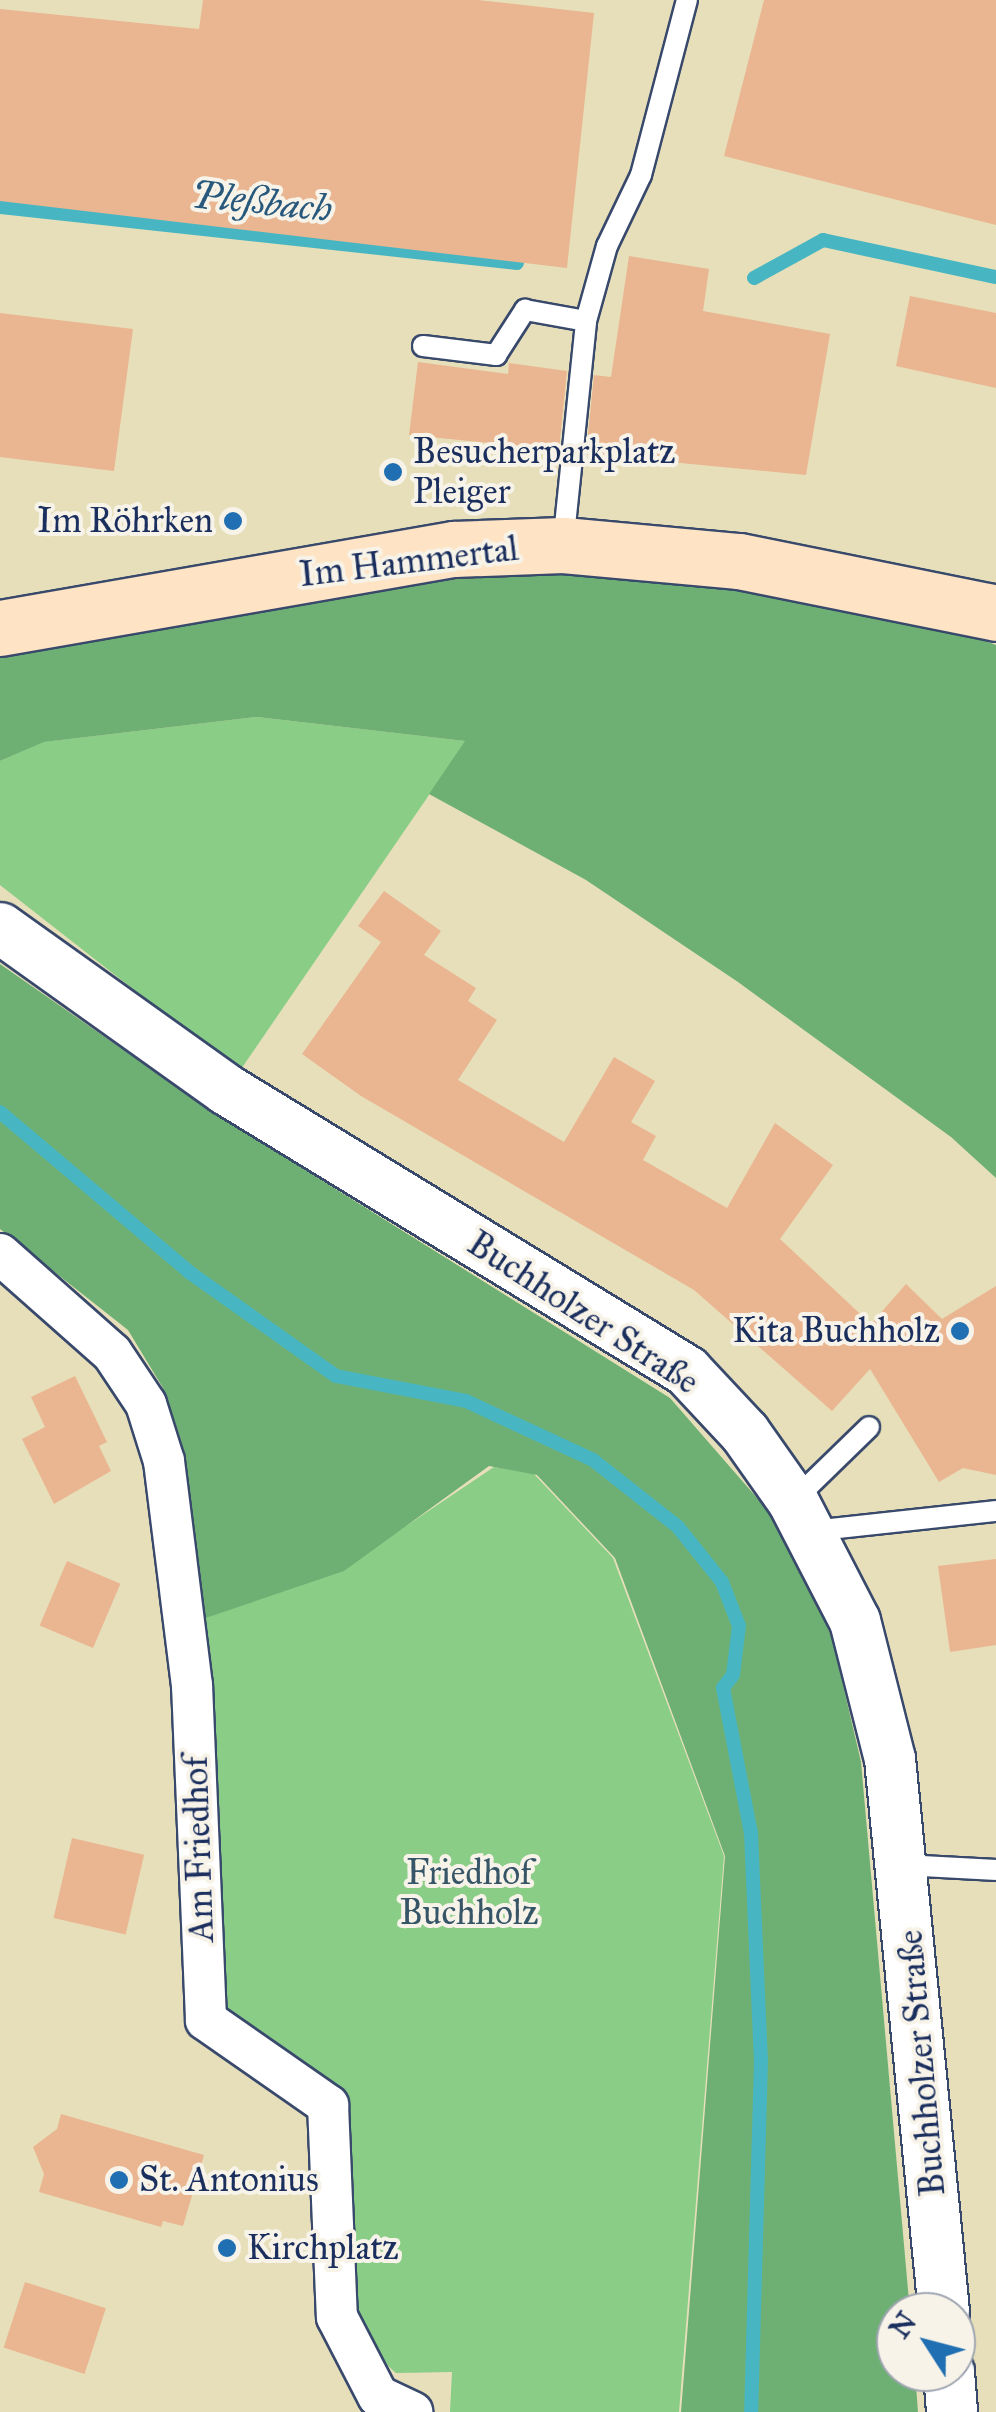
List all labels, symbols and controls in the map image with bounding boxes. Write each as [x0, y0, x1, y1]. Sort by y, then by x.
water label: Pleßbach [190, 172, 334, 232]
place label: Besucherparkplatz Pleiger [413, 431, 675, 513]
marker: Besucherparkplatz Pleiger [382, 461, 404, 483]
place label: Im Röhrken [37, 500, 213, 542]
marker: Im Röhrken [222, 510, 244, 532]
street label: Im Hammertal [297, 528, 521, 596]
street label: Buchholzer Straße [460, 1223, 706, 1403]
place label: Kita Buchholz [732, 1310, 940, 1352]
marker: Kita Buchholz [949, 1320, 971, 1342]
street label: Am Friedhof [175, 1755, 223, 1943]
park label: Friedhof Buchholz [400, 1852, 538, 1934]
street label: Buchholzer Straße [889, 1928, 955, 2198]
place label: St. Antonius [139, 2159, 319, 2201]
marker: St. Antonius [108, 2169, 130, 2191]
place label: Kirchplatz [247, 2227, 399, 2269]
marker: Kirchplatz [216, 2237, 238, 2259]
north arrow [876, 2292, 976, 2392]
text: N [882, 2305, 924, 2345]

